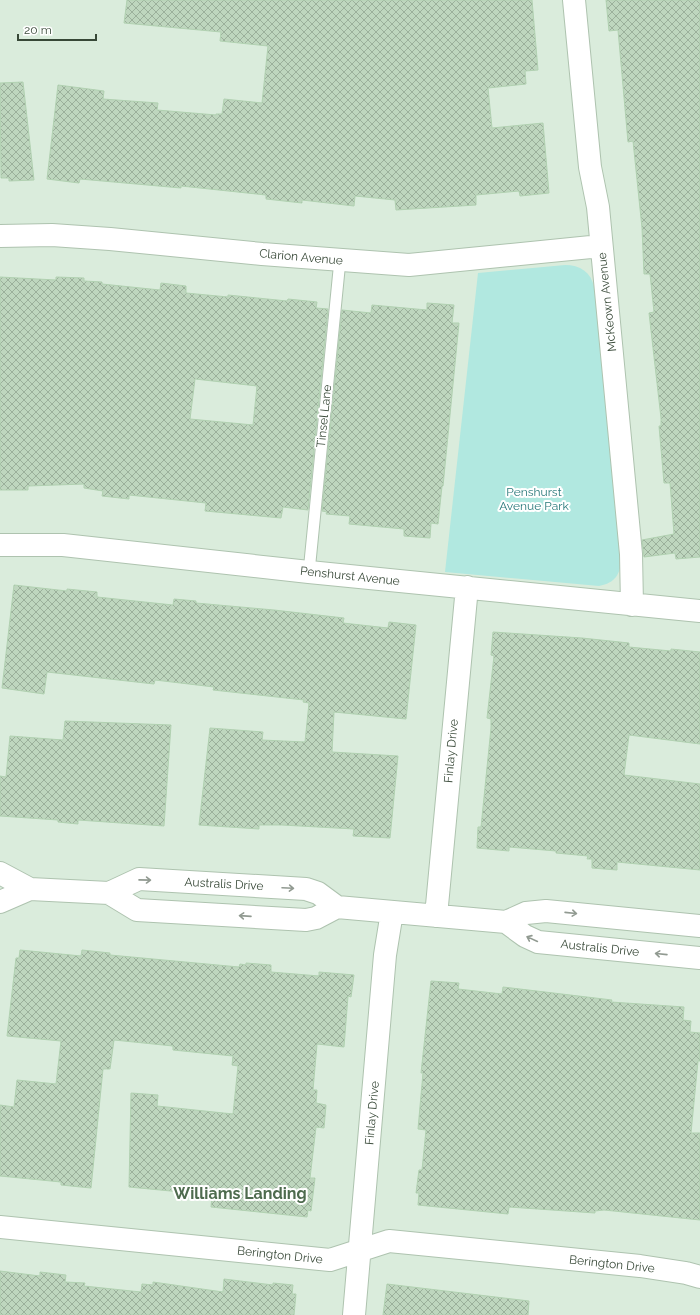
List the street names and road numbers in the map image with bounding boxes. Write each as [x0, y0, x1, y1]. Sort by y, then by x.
street label: Clarion Avenue [259, 246, 343, 268]
street label: McKeown Avenue [595, 252, 619, 352]
street label: Tinsel Lane [314, 384, 334, 448]
street label: Penshurst Avenue [299, 564, 401, 588]
street label: Finlay Drive [441, 718, 461, 784]
street label: Australis Drive [184, 875, 264, 893]
street label: Australis Drive [560, 937, 640, 959]
street label: Finlay Drive [362, 1080, 382, 1146]
street label: Berington Drive [236, 1244, 324, 1266]
street label: Berington Drive [568, 1253, 656, 1275]

